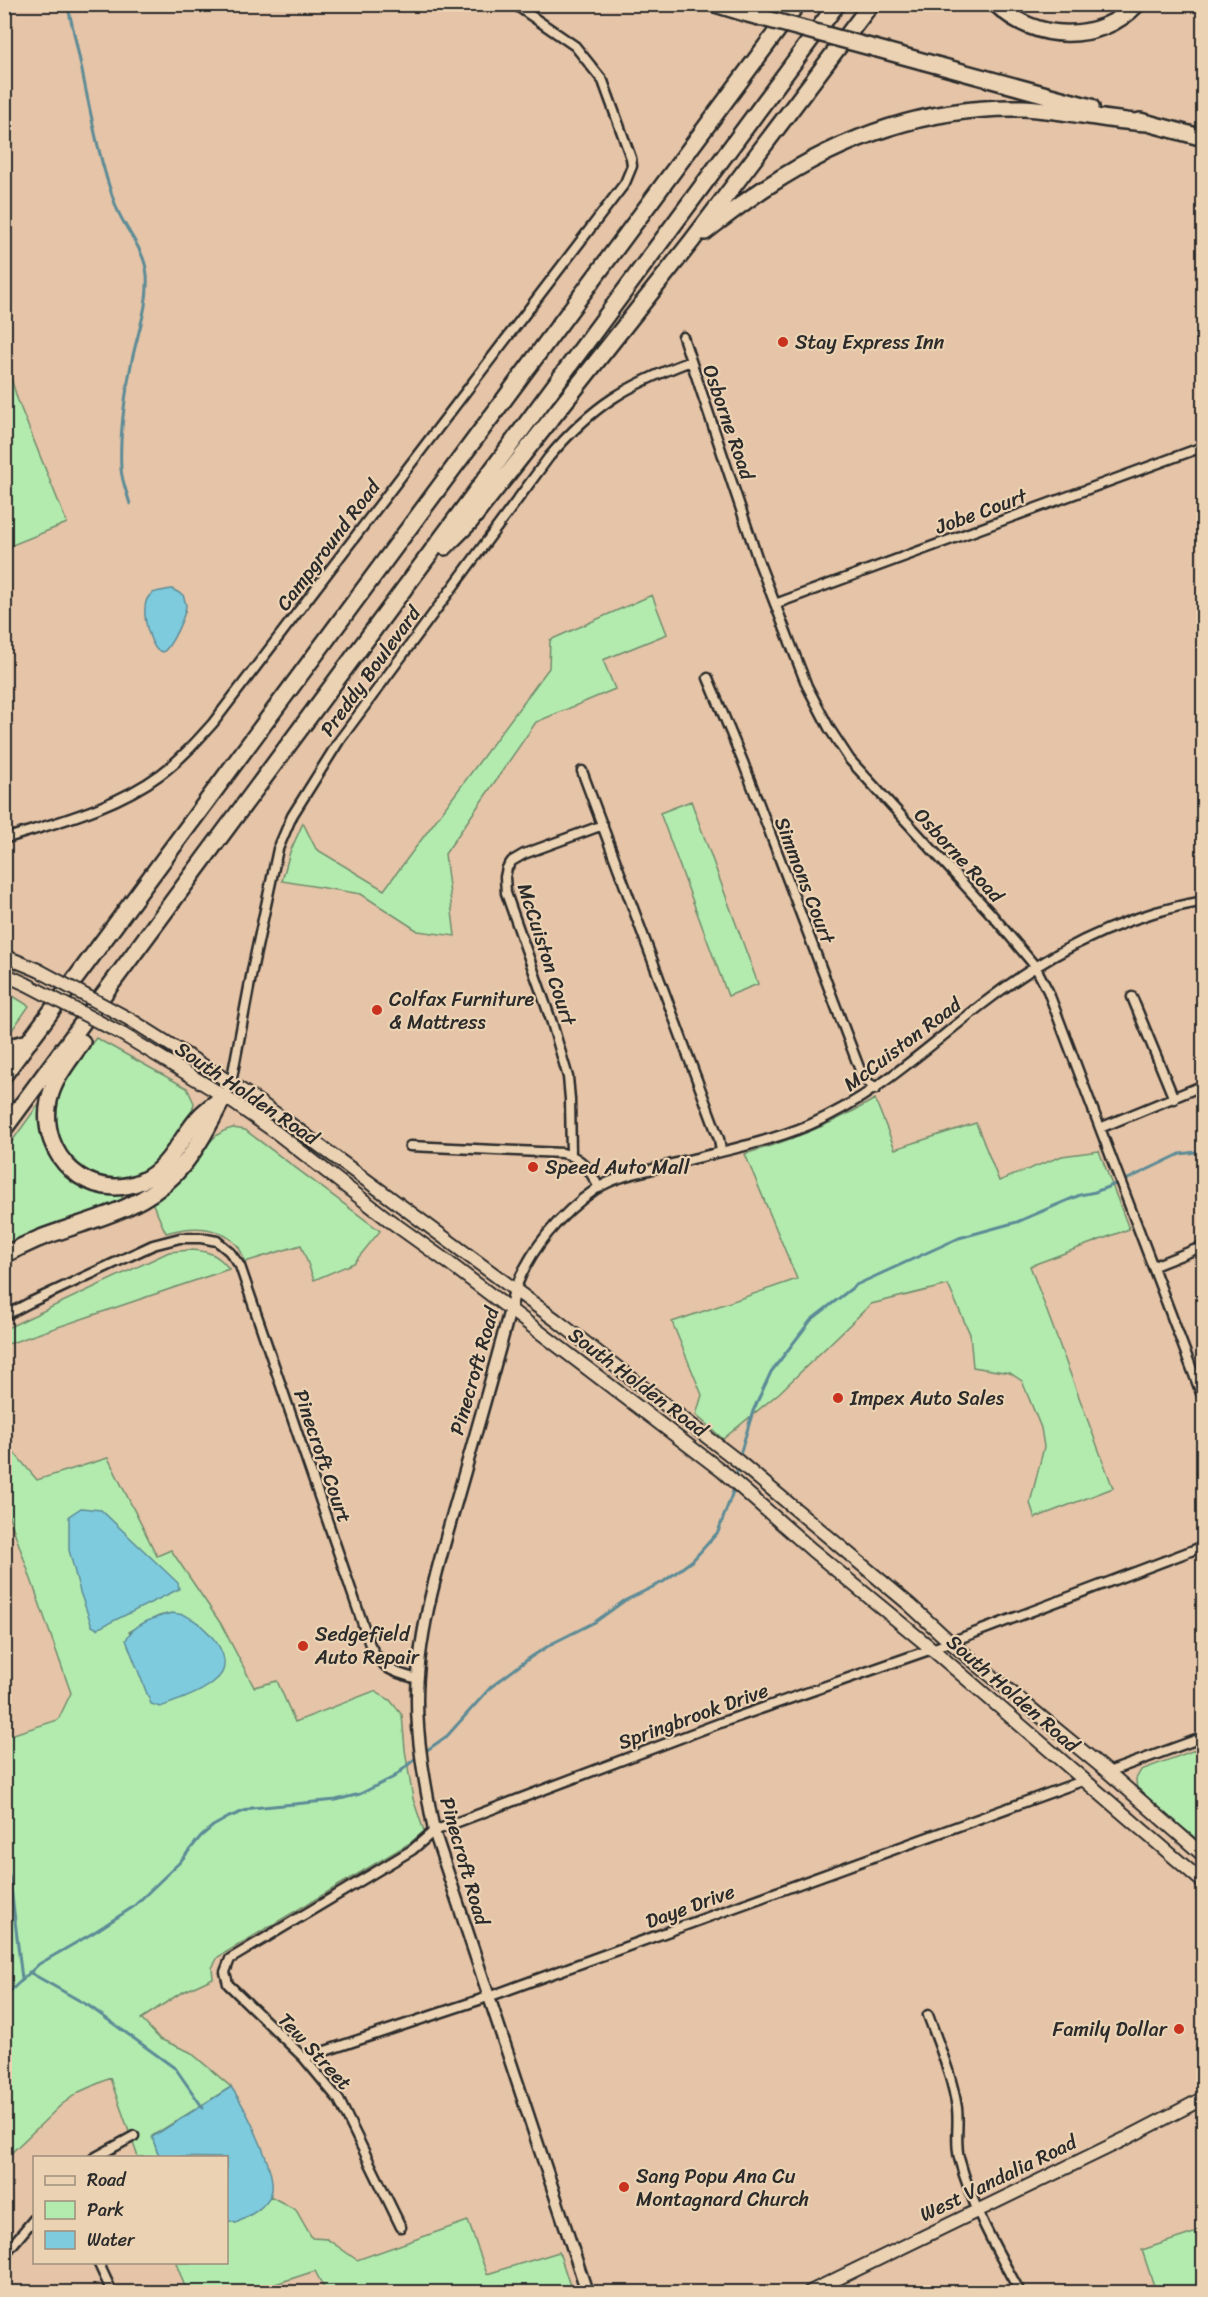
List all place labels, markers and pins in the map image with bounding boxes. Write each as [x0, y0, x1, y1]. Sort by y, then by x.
place label: Stay Express Inn [795, 325, 945, 360]
marker: Stay Express Inn [776, 335, 790, 349]
place label: Colfax Furniture & Mattress [389, 982, 535, 1040]
marker: Colfax Furniture & Mattress [370, 1003, 384, 1017]
place label: Speed Auto Mall [545, 1150, 691, 1185]
marker: Speed Auto Mall [526, 1160, 540, 1174]
place label: Impex Auto Sales [849, 1381, 1005, 1416]
marker: Impex Auto Sales [831, 1391, 845, 1405]
place label: Sedgefield Auto Repair [314, 1617, 420, 1675]
marker: Sedgefield Auto Repair [296, 1639, 310, 1653]
place label: Family Dollar [1053, 2012, 1168, 2047]
marker: Family Dollar [1172, 2022, 1186, 2036]
place label: Sang Popu Ana Cu Montagnard Church [636, 2159, 809, 2217]
marker: Sang Popu Ana Cu Montagnard Church [617, 2180, 631, 2194]

